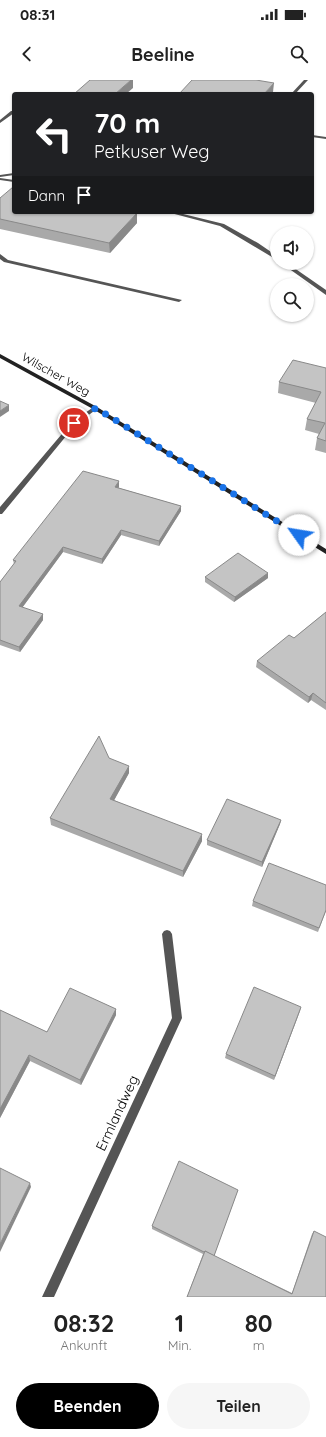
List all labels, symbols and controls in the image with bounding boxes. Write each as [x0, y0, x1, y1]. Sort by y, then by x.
text: 08:31 [20, 5, 55, 24]
icon: back [16, 43, 38, 65]
text: Beeline [131, 43, 195, 66]
icon: search [288, 43, 310, 65]
text: 70 m [94, 105, 160, 140]
icon: left [28, 108, 80, 160]
text: Petkuser Weg [94, 140, 210, 163]
icon: arrive [73, 184, 95, 206]
text: Dann [28, 186, 65, 205]
map controls [270, 226, 314, 322]
button: sound [270, 226, 314, 270]
button: search [270, 278, 314, 322]
street label: Wilscher Weg [19, 349, 93, 399]
pin [57, 406, 91, 440]
icon: arrive [63, 412, 85, 434]
position arrow [278, 514, 320, 556]
street label: Ermlandweg [92, 1072, 142, 1154]
text: 08:32 [53, 1308, 114, 1338]
text: 1 [175, 1308, 184, 1338]
text: 80 [245, 1308, 273, 1338]
text: Ankunft [60, 1337, 107, 1353]
text: Min. [168, 1337, 191, 1353]
text: m [253, 1337, 265, 1353]
button: Beenden [16, 1383, 159, 1429]
button: Teilen [167, 1383, 310, 1429]

